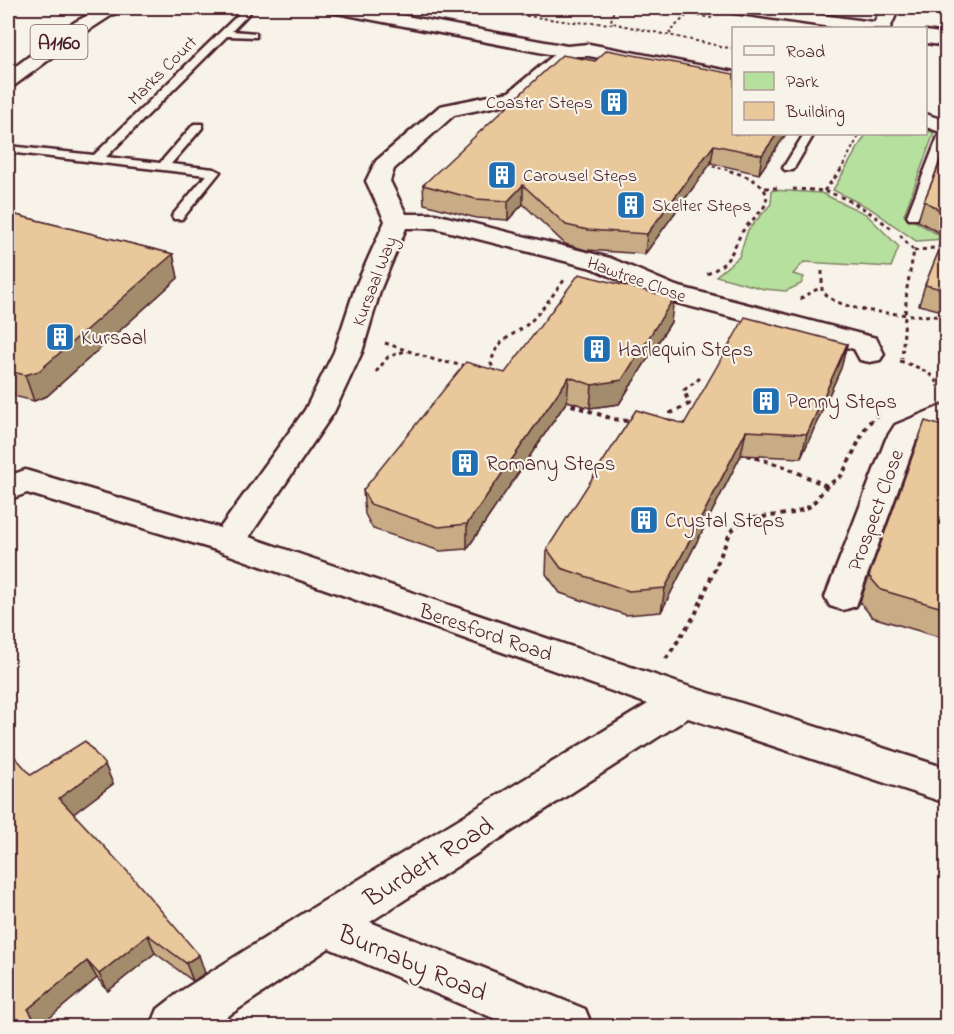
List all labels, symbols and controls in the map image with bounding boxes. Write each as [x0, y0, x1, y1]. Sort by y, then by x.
road number: A1160 [31, 25, 88, 59]
legend [732, 27, 927, 135]
street label: Marks Court [123, 31, 204, 112]
text: Road [786, 40, 825, 66]
text: Park [786, 70, 819, 96]
building icon: Coaster Steps [598, 86, 630, 118]
place label: Coaster Steps [486, 91, 593, 117]
text: Building [785, 100, 845, 127]
building icon: Carousel Steps [486, 159, 518, 191]
place label: Carousel Steps [523, 164, 637, 190]
building icon: Skelter Steps [615, 189, 647, 221]
place label: Skelter Steps [652, 194, 751, 220]
street label: Kursaal Way [347, 233, 405, 330]
street label: Hawtree Close [583, 251, 690, 311]
building icon: Kursaal [44, 321, 76, 353]
place label: Kursaal [81, 324, 147, 354]
building icon: Harlequin Steps [581, 333, 613, 365]
place label: Harlequin Steps [618, 336, 753, 366]
building icon: Penny Steps [750, 385, 782, 417]
place label: Penny Steps [787, 388, 897, 420]
street label: Prospect Close [841, 445, 913, 576]
building icon: Romany Steps [449, 447, 481, 479]
place label: Romany Steps [486, 450, 616, 482]
building icon: Crystal Steps [628, 504, 660, 536]
place label: Crystal Steps [665, 507, 785, 539]
street label: Beresford Road [414, 597, 556, 671]
street label: Burdett Road [356, 808, 502, 919]
street label: Burnaby Road [331, 916, 493, 1013]

